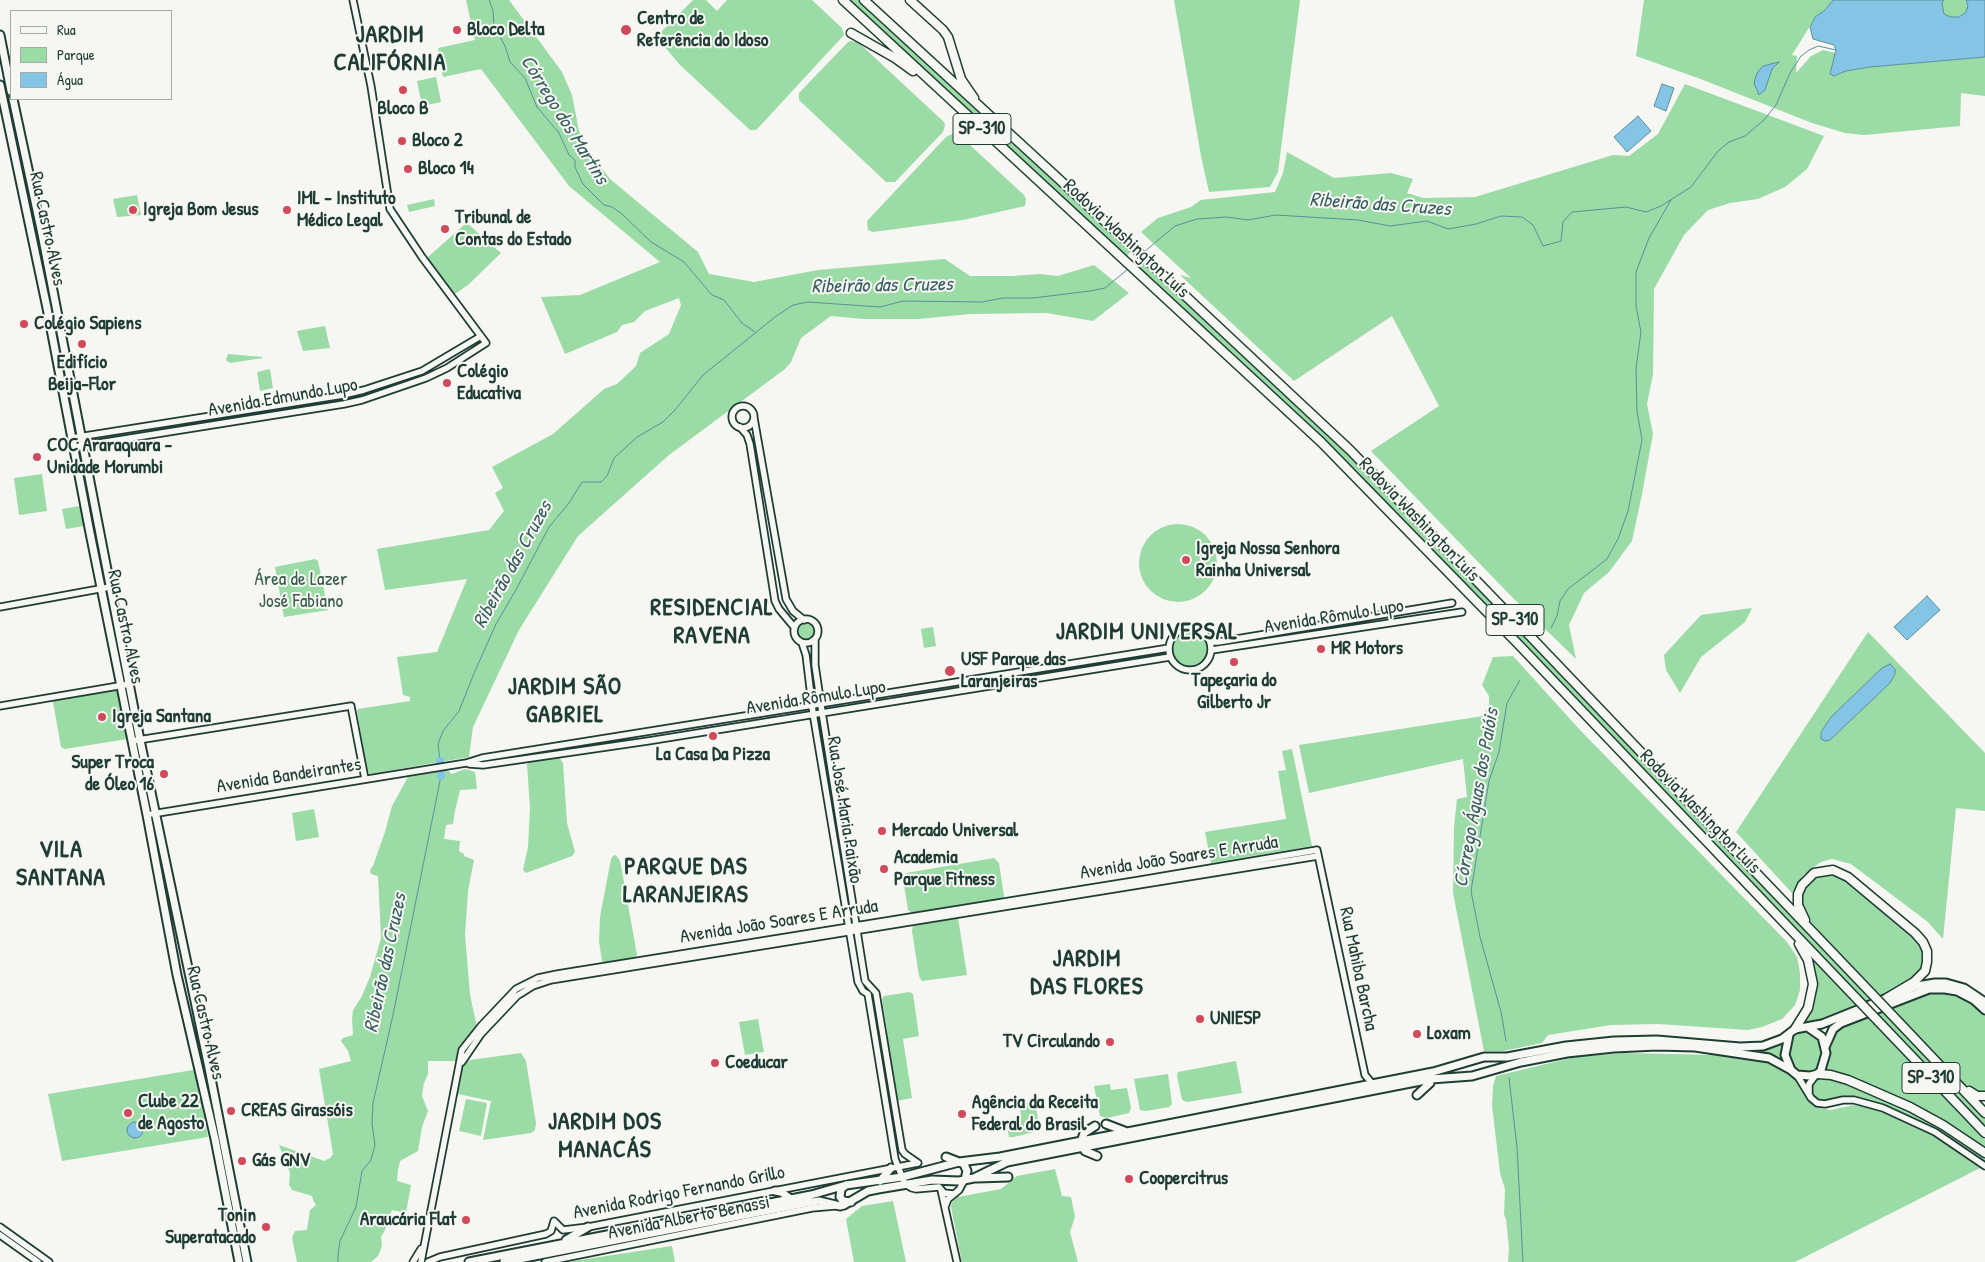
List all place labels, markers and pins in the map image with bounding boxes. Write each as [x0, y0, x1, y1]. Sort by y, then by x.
place label: Centro de Referência do Idoso [637, 8, 768, 52]
place label: Bloco Delta [467, 19, 544, 41]
marker: Centro de Referência do Idoso [619, 23, 633, 37]
marker: Bloco Delta [451, 24, 463, 36]
marker: Bloco B [397, 84, 409, 96]
place label: Bloco B [377, 98, 429, 120]
place label: Bloco 2 [412, 130, 463, 152]
marker: Bloco 2 [396, 135, 408, 147]
place label: Bloco 14 [418, 158, 474, 180]
marker: Bloco 14 [402, 163, 414, 175]
place label: IML - Instituto Médico Legal [297, 188, 396, 232]
place label: Igreja Bom Jesus [143, 199, 258, 221]
marker: Igreja Bom Jesus [127, 204, 139, 216]
marker: IML - Instituto Médico Legal [281, 204, 293, 216]
place label: Tribunal de Contas do Estado [455, 207, 572, 251]
marker: Tribunal de Contas do Estado [439, 223, 451, 235]
place label: Colégio Sapiens [34, 313, 141, 335]
marker: Colégio Sapiens [18, 318, 30, 330]
marker: Edifício Beija-Flor [76, 338, 88, 350]
place label: Edifício Beija-Flor [48, 352, 116, 396]
place label: Colégio Educativa [457, 361, 521, 405]
marker: Colégio Educativa [441, 377, 453, 389]
place label: COC Araraquara - Unidade Morumbi [47, 435, 172, 479]
marker: COC Araraquara - Unidade Morumbi [31, 451, 43, 463]
place label: Igreja Nossa Senhora Rainha Universal [1196, 538, 1340, 582]
marker: Igreja Nossa Senhora Rainha Universal [1180, 554, 1192, 566]
place label: MR Motors [1331, 638, 1403, 660]
marker: MR Motors [1315, 643, 1327, 655]
place label: USF Parque das Laranjeiras [961, 649, 1066, 693]
marker: Tapeçaria do Gilberto Jr [1228, 656, 1240, 668]
marker: USF Parque das Laranjeiras [943, 664, 957, 678]
place label: Tapeçaria do Gilberto Jr [1191, 670, 1277, 714]
place label: Igreja Santana [112, 706, 211, 728]
marker: Igreja Santana [96, 711, 108, 723]
marker: La Casa Da Pizza [707, 730, 719, 742]
place label: La Casa Da Pizza [656, 744, 770, 766]
place label: Super Troca de Óleo 16 [72, 752, 154, 796]
marker: Super Troca de Óleo 16 [158, 768, 170, 780]
place label: Mercado Universal [892, 820, 1018, 842]
marker: Mercado Universal [876, 825, 888, 837]
place label: Academia Parque Fitness [894, 847, 995, 891]
marker: Academia Parque Fitness [878, 863, 890, 875]
place label: UNIESP [1210, 1008, 1261, 1030]
marker: UNIESP [1194, 1013, 1206, 1025]
place label: Loxam [1427, 1023, 1471, 1045]
marker: Loxam [1411, 1028, 1423, 1040]
place label: TV Circulando [1003, 1031, 1100, 1053]
marker: TV Circulando [1104, 1036, 1116, 1048]
place label: Coeducar [725, 1052, 788, 1074]
marker: Coeducar [709, 1057, 721, 1069]
place label: Clube 22 de Agosto [138, 1091, 204, 1135]
place label: Agência da Receita Federal do Brasil [972, 1092, 1098, 1136]
place label: CREAS Girassóis [241, 1100, 353, 1122]
marker: CREAS Girassóis [225, 1105, 237, 1117]
marker: Clube 22 de Agosto [122, 1107, 134, 1119]
marker: Agência da Receita Federal do Brasil [956, 1108, 968, 1120]
place label: Gás GNV [252, 1150, 310, 1172]
marker: Gás GNV [236, 1155, 248, 1167]
place label: Coopercitrus [1139, 1168, 1228, 1190]
marker: Coopercitrus [1123, 1173, 1135, 1185]
place label: Tonin Superatacado [165, 1205, 256, 1249]
place label: Araucária Flat [360, 1209, 456, 1231]
marker: Araucária Flat [460, 1214, 472, 1226]
marker: Tonin Superatacado [260, 1221, 272, 1233]

